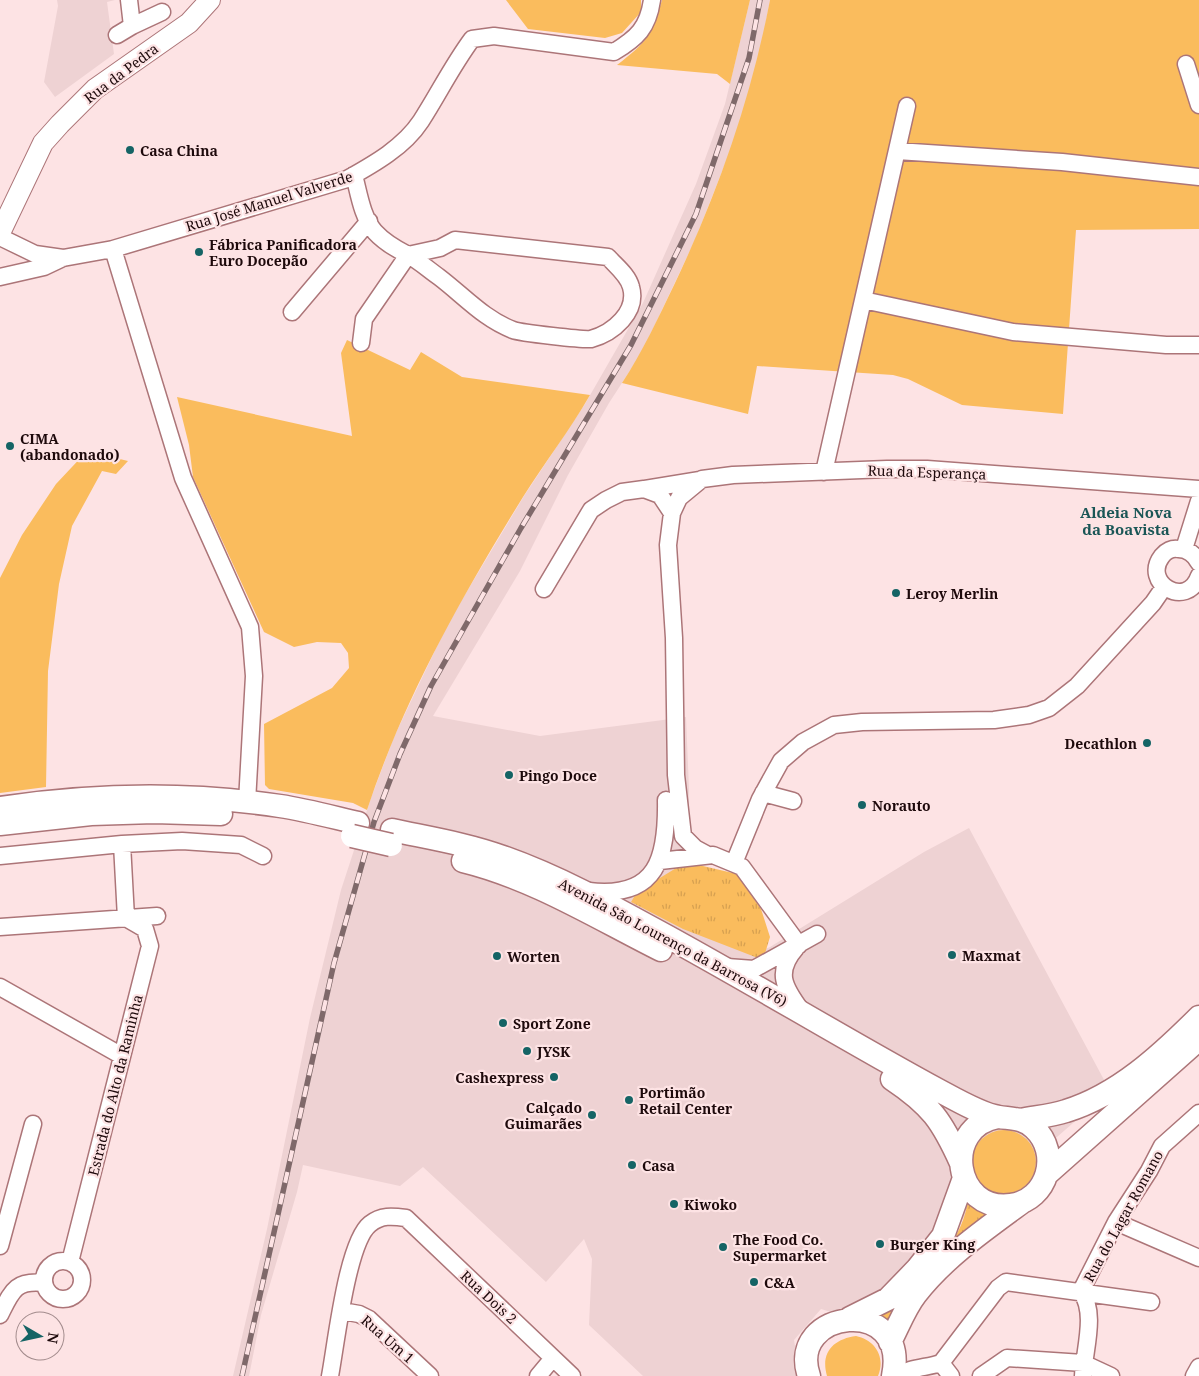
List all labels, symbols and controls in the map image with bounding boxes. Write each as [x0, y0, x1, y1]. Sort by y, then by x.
street label: Rua da Pedra [80, 39, 162, 107]
place label: Casa China [140, 141, 218, 160]
marker: Casa China [124, 144, 136, 156]
street label: Rua José Manuel Valverde [183, 167, 355, 235]
place label: Fábrica Panificadora Euro Docepão [209, 235, 357, 270]
marker: Fábrica Panificadora Euro Docepão [193, 246, 205, 258]
place label: CIMA (abandonado) [20, 429, 120, 464]
marker: CIMA (abandonado) [4, 440, 16, 452]
street label: Rua da Esperança [867, 460, 987, 484]
district label: Aldeia Nova da Boavista [1080, 502, 1172, 539]
place label: Leroy Merlin [906, 584, 998, 603]
marker: Leroy Merlin [890, 587, 902, 599]
place label: Decathlon [1065, 734, 1137, 753]
marker: Decathlon [1141, 737, 1153, 749]
place label: Pingo Doce [519, 766, 597, 785]
marker: Pingo Doce [503, 769, 515, 781]
place label: Norauto [872, 796, 931, 815]
marker: Norauto [856, 799, 868, 811]
street label: Avenida São Lourenço da Barrosa (V6) [555, 873, 791, 1011]
place label: Maxmat [962, 946, 1021, 965]
place label: Worten [507, 947, 560, 966]
marker: Maxmat [946, 949, 958, 961]
marker: Worten [491, 950, 503, 962]
street label: Estrada do Alto da Raminha [83, 992, 147, 1178]
place label: Sport Zone [513, 1014, 591, 1033]
marker: Sport Zone [497, 1017, 509, 1029]
place label: JYSK [536, 1042, 571, 1061]
marker: JYSK [521, 1045, 533, 1057]
place label: Cashexpress [455, 1068, 544, 1087]
marker: Cashexpress [548, 1071, 560, 1083]
place label: Portimão Retail Center [639, 1083, 733, 1118]
marker: Portimão Retail Center [623, 1094, 635, 1106]
place label: Calçado Guimarães [505, 1098, 582, 1133]
marker: Calçado Guimarães [586, 1109, 598, 1121]
street label: Rua do Lagar Romano [1079, 1147, 1167, 1285]
place label: Casa [642, 1156, 675, 1175]
marker: Casa [626, 1159, 638, 1171]
place label: Kiwoko [684, 1195, 737, 1214]
marker: Kiwoko [668, 1198, 680, 1210]
place label: The Food Co. Supermarket [733, 1230, 827, 1265]
place label: Burger King [890, 1235, 975, 1254]
marker: Burger King [874, 1238, 886, 1250]
marker: The Food Co. Supermarket [717, 1241, 729, 1253]
street label: Rua Dois 2 [457, 1266, 521, 1328]
place label: C&A [764, 1273, 796, 1292]
marker: C&A [748, 1276, 760, 1288]
north arrow [15, 1311, 65, 1361]
street label: Rua Um 1 [357, 1311, 419, 1367]
text: N [43, 1331, 64, 1345]

